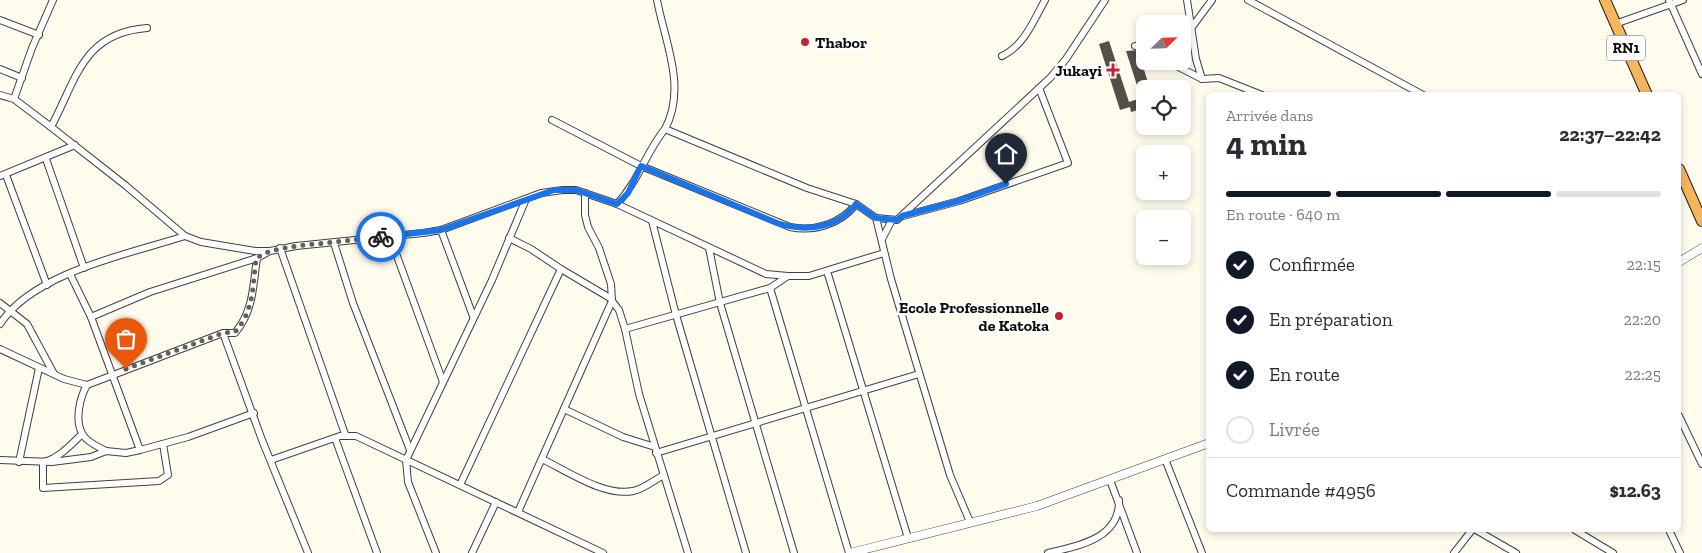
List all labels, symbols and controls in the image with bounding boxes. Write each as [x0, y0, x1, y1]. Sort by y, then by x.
north arrow [1136, 15, 1191, 70]
map controls [1136, 15, 1191, 265]
place label: Thabor [815, 33, 867, 52]
marker: Thabor [799, 36, 811, 48]
road number: RN1 [1607, 36, 1645, 60]
place label: Jukayi [1055, 61, 1102, 80]
marker: Jukayi [1106, 63, 1120, 77]
button: locate [1136, 80, 1191, 135]
text: Arrivée dans [1226, 106, 1313, 125]
text: 22:37–22:42 [1559, 123, 1661, 146]
text: 4 min [1226, 125, 1307, 163]
pin [985, 133, 1027, 184]
icon: home [992, 140, 1020, 168]
button: + [1136, 145, 1191, 200]
text: En route · 640 m [1226, 205, 1340, 224]
button: − [1136, 210, 1191, 265]
courier [356, 212, 406, 262]
icon: bike [367, 223, 395, 251]
icon: check [1226, 251, 1254, 279]
text: Confirmée [1269, 253, 1355, 276]
text: 22:15 [1627, 255, 1661, 274]
place label: Ecole Professionnelle de Katoka [899, 298, 1049, 335]
icon: check [1226, 306, 1254, 334]
text: En préparation [1269, 308, 1393, 331]
marker: Ecole Professionnelle de Katoka [1053, 310, 1065, 322]
text: 22:20 [1623, 310, 1661, 329]
pin [105, 318, 147, 369]
icon: bag [112, 325, 140, 353]
icon: check [1226, 361, 1254, 389]
text: En route [1269, 363, 1340, 386]
text: 22:25 [1625, 365, 1661, 384]
text: Livrée [1269, 418, 1320, 441]
text: Commande #4956 [1226, 479, 1376, 502]
text: $12.63 [1609, 479, 1661, 502]

